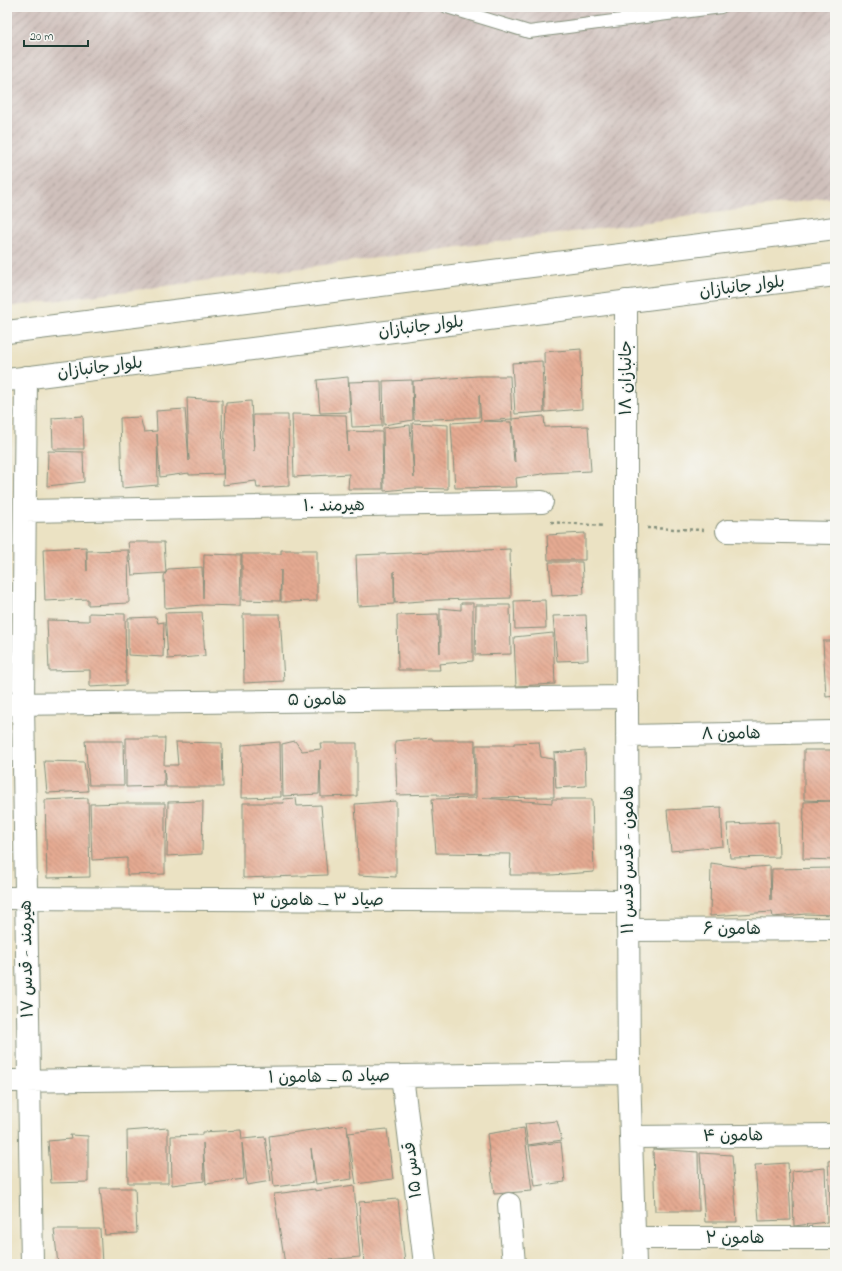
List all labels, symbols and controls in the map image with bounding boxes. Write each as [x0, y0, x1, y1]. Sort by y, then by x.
scale bar [24, 22, 88, 48]
text: 20 m [30, 28, 53, 46]
street label: بلوار جانبازان [698, 269, 786, 305]
street label: بلوار جانبازان [377, 309, 465, 345]
street label: جانبازان ۱۸ [614, 340, 639, 416]
street label: بلوار جانبازان [56, 350, 144, 386]
street label: هیرمند ۱۰ [303, 493, 365, 519]
street label: هامون ۵ [287, 687, 347, 713]
street label: هامون ۸ [701, 721, 761, 747]
street label: هامون - قدس قدس ۱۱ [616, 786, 641, 934]
street label: صیاد ۳ _ هامون ۳ [252, 888, 384, 913]
street label: هیرمند - قدس ۱۷ [13, 900, 41, 1018]
street label: هامون ۶ [703, 917, 761, 942]
street label: صیاد ۵ _ هامون ۱ [268, 1063, 390, 1091]
street label: هامون ۴ [703, 1123, 763, 1149]
street label: قدس ۱۵ [397, 1140, 429, 1200]
street label: هامون ۲ [705, 1226, 765, 1251]

